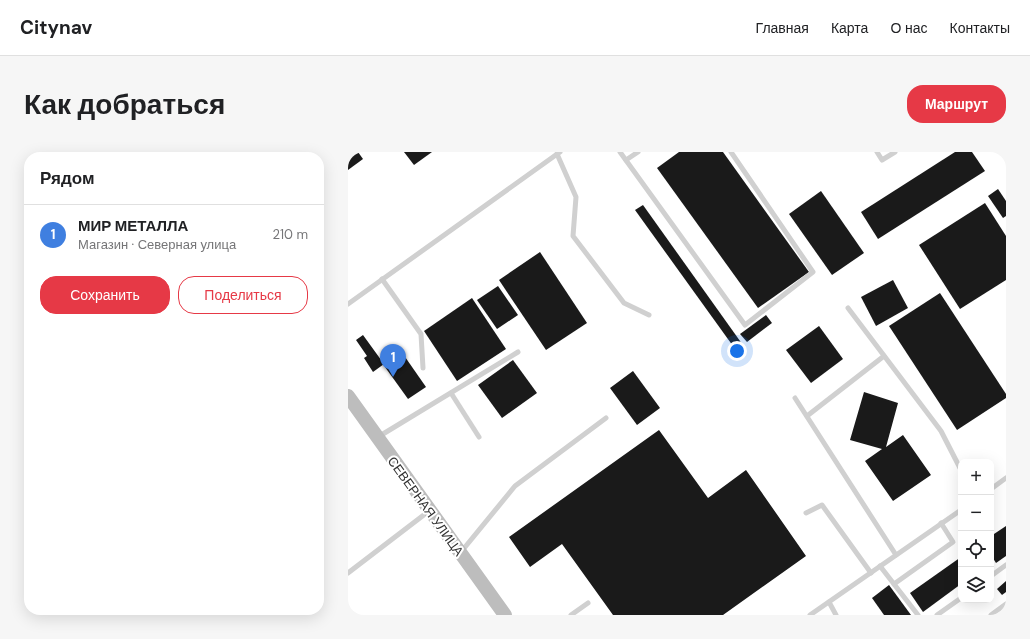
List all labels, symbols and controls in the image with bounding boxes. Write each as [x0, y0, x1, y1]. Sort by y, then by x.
text: Citynav [20, 15, 92, 40]
text: Главная [756, 19, 809, 37]
text: Карта [831, 19, 868, 37]
text: О нас [890, 19, 928, 37]
text: Контакты [950, 19, 1010, 37]
button: Маршрут [907, 85, 1006, 123]
text: Как добраться [24, 86, 225, 123]
text: Рядом [40, 167, 95, 189]
text: МИР МЕТАЛЛА [78, 216, 188, 236]
text: 1 [51, 226, 55, 243]
text: 210 m [273, 226, 308, 243]
text: Магазин · Северная улица [78, 236, 236, 253]
button: Сохранить [40, 276, 170, 314]
button: Поделиться [178, 276, 308, 314]
your location [727, 341, 747, 361]
pin: 1 [380, 344, 406, 377]
street label: СЕВЕРНАЯ УЛИЦА [384, 453, 468, 560]
map controls [958, 459, 994, 603]
button: + [958, 459, 994, 495]
button: − [958, 495, 994, 531]
button: locate [958, 531, 994, 567]
button: layers [958, 567, 994, 603]

